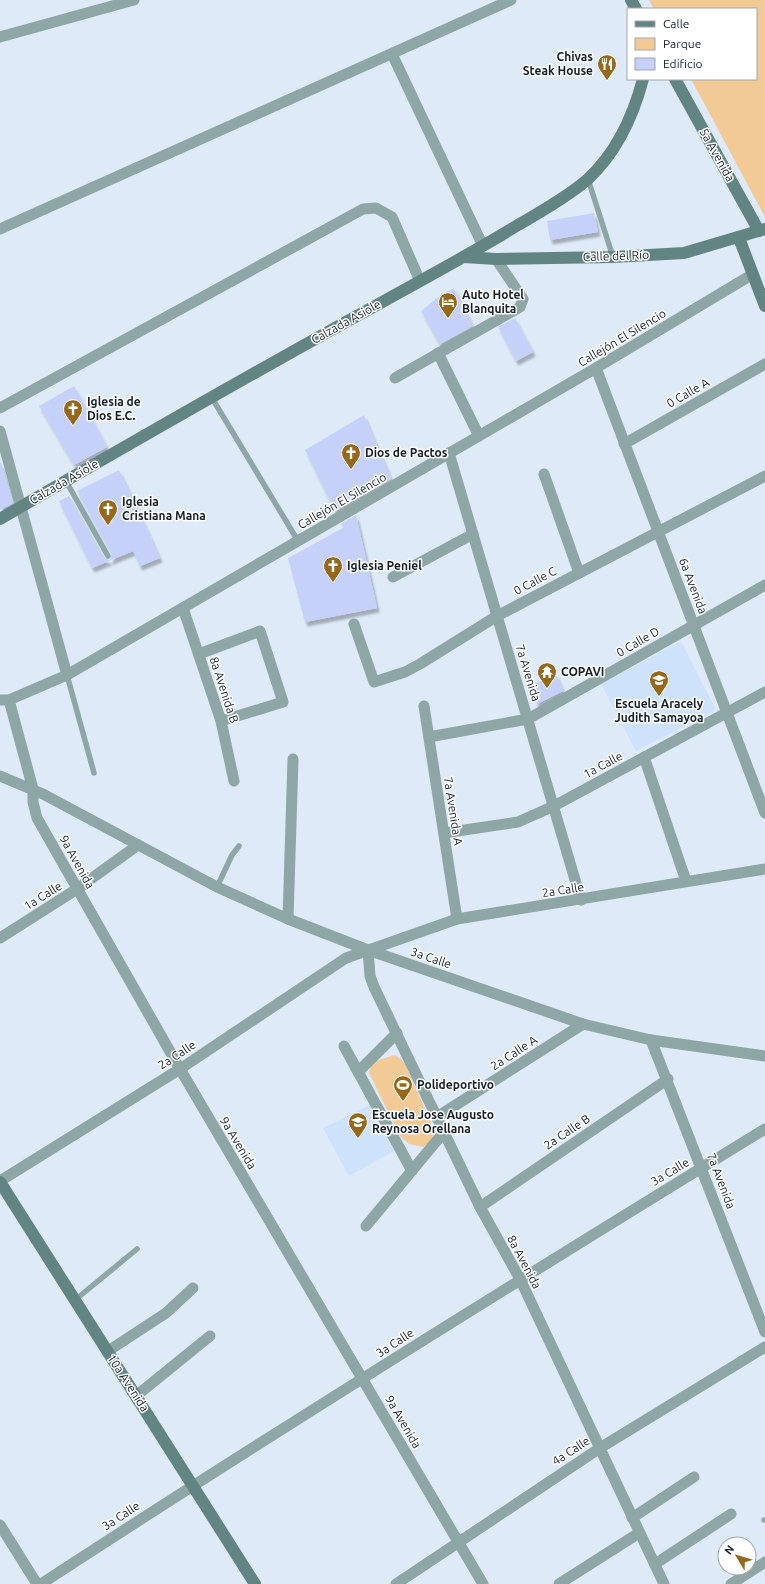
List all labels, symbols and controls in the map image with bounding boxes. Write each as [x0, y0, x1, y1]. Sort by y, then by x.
legend [627, 8, 757, 80]
text: Calle [663, 17, 689, 30]
text: Parque [663, 37, 701, 50]
place label: Chivas Steak House [523, 50, 593, 77]
restaurant icon: Chivas Steak House [596, 53, 618, 81]
text: Edificio [663, 57, 703, 70]
street label: 5a Avenida [698, 126, 737, 184]
street label: Calle del Río [583, 248, 649, 263]
place label: Auto Hotel Blanquita [462, 288, 524, 315]
hotel icon: Auto Hotel Blanquita [437, 291, 459, 319]
street label: Calzada Asiole [309, 297, 383, 346]
street label: Callejón El Silencio [576, 306, 668, 369]
street label: 0 Calle A [664, 375, 711, 410]
place label: Iglesia de Dios E.C. [87, 395, 141, 422]
church icon: Iglesia de Dios E.C. [62, 398, 84, 426]
church icon: Dios de Pactos [340, 442, 362, 470]
place label: Dios de Pactos [365, 446, 448, 459]
street label: Calzada Asiole [27, 457, 100, 506]
street label: Callejón El Silencio [295, 470, 388, 531]
place label: Iglesia Cristiana Mana [122, 495, 206, 522]
church icon: Iglesia Cristiana Mana [97, 498, 119, 526]
church icon: Iglesia Peniel [322, 555, 344, 583]
street label: 6a Avenida [677, 556, 710, 616]
place label: Iglesia Peniel [347, 559, 422, 572]
street label: 0 Calle C [511, 564, 559, 597]
street label: 0 Calle D [614, 624, 661, 659]
street label: 7a Avenida [514, 643, 543, 703]
street label: 8a Avenida B [208, 655, 241, 725]
temple icon: COPAVI [536, 661, 558, 689]
place label: COPAVI [561, 665, 604, 678]
school or university icon: Escuela Aracely Judith Samayoa [648, 669, 670, 697]
place label: Escuela Aracely Judith Samayoa [615, 697, 704, 724]
street label: 1a Calle [581, 749, 624, 780]
street label: 7a Avenida A [442, 776, 465, 846]
street label: 9a Avenida [58, 833, 97, 891]
street label: 1a Calle [21, 879, 64, 912]
street label: 2a Calle [541, 880, 585, 899]
street label: 3a Calle [409, 945, 453, 971]
street label: 2a Calle A [488, 1033, 540, 1072]
street label: 2a Calle [156, 1038, 198, 1072]
sports icon: Polideportivo [392, 1074, 414, 1102]
place label: Polideportivo [417, 1078, 494, 1091]
place label: Escuela Jose Augusto Reynosa Orellana [372, 1108, 494, 1135]
school or university icon: Escuela Jose Augusto Reynosa Orellana [347, 1111, 369, 1139]
street label: 2a Calle B [541, 1112, 592, 1152]
street label: 9a Avenida [218, 1114, 259, 1171]
street label: 7a Avenida [705, 1151, 738, 1211]
street label: 3a Calle [648, 1155, 691, 1188]
street label: 8a Avenida [505, 1233, 544, 1291]
street label: 3a Calle [374, 1326, 416, 1360]
street label: 10a Avenida [105, 1352, 152, 1414]
street label: 9a Avenida [383, 1393, 424, 1450]
street label: 4a Calle [550, 1434, 592, 1468]
street label: 3a Calle [100, 1499, 142, 1533]
north arrow [717, 1536, 757, 1576]
text: N [722, 1543, 736, 1557]

